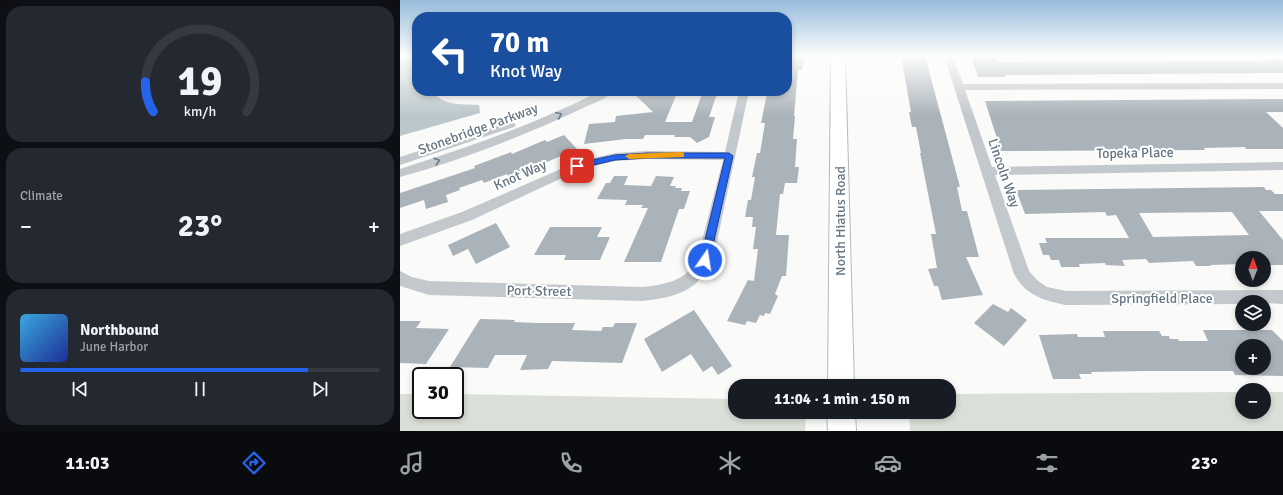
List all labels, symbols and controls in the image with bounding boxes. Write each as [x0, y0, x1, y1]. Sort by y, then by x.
text: 70 m [490, 26, 549, 60]
icon: left [424, 28, 476, 80]
text: 19 [178, 56, 222, 107]
text: Knot Way [490, 60, 562, 82]
street label: Stonebridge Parkway [416, 99, 541, 159]
text: km/h [184, 102, 216, 119]
one-way arrow [554, 112, 562, 120]
street label: Lincoln Way [984, 136, 1024, 210]
street label: Topeka Place [1096, 144, 1174, 162]
pin [560, 149, 594, 183]
icon: arrive [566, 155, 588, 177]
street label: Knot Way [491, 156, 549, 194]
one-way arrow [433, 157, 440, 166]
street label: North Hiatus Road [832, 166, 849, 276]
text: Climate [20, 188, 63, 204]
text: 23° [178, 208, 222, 245]
text: − [20, 213, 32, 240]
text: + [368, 213, 380, 240]
position arrow [684, 239, 726, 281]
north arrow [1235, 251, 1271, 287]
map controls [1235, 251, 1271, 419]
street label: Port Street [506, 282, 572, 300]
street label: Springfield Place [1111, 290, 1213, 307]
button: layers [1235, 295, 1271, 331]
text: Northbound [80, 321, 159, 339]
text: June Harbor [80, 339, 148, 355]
button: + [1235, 339, 1271, 375]
speed limit sign: 30 [412, 367, 464, 419]
icon: previous [69, 378, 91, 400]
icon: pause [189, 378, 211, 400]
icon: next [309, 378, 331, 400]
button: − [1235, 383, 1271, 419]
text: 11:04 · 1 min · 150 m [774, 390, 910, 408]
icon: directions [240, 449, 268, 477]
icon: music [398, 449, 426, 477]
icon: phone [557, 449, 585, 477]
icon: climate [716, 449, 744, 477]
icon: car [874, 449, 902, 477]
icon: filters [1033, 449, 1061, 477]
text: 11:03 [65, 452, 109, 474]
text: 23° [1191, 452, 1218, 474]

